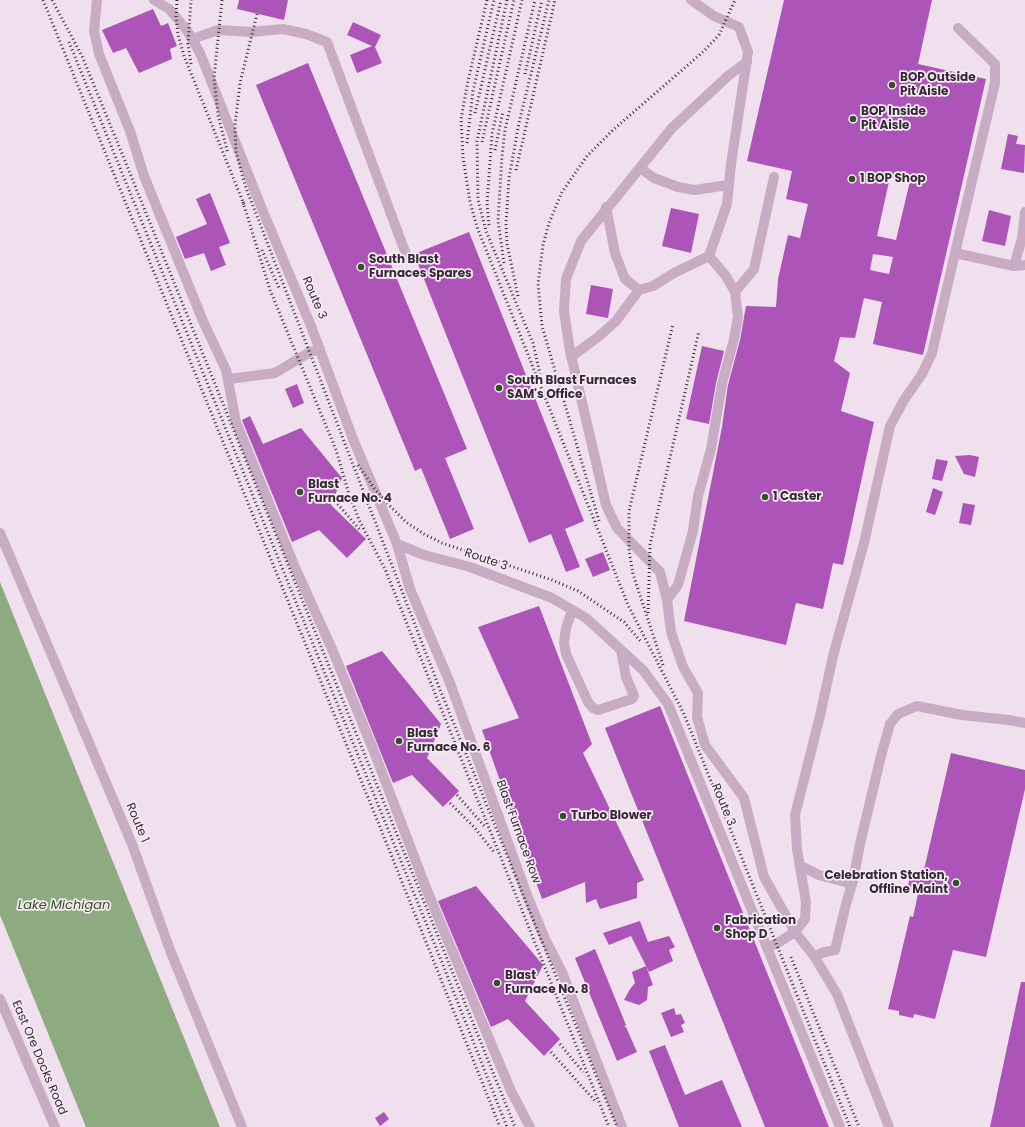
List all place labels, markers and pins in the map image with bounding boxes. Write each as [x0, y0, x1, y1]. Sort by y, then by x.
place label: BOP Outside Pit Aisle [900, 71, 976, 99]
marker: BOP Outside Pit Aisle [887, 80, 897, 90]
place label: BOP Inside Pit Aisle [861, 105, 926, 133]
marker: BOP Inside Pit Aisle [848, 114, 858, 124]
place label: 1 BOP Shop [860, 172, 926, 186]
marker: 1 BOP Shop [847, 174, 857, 184]
place label: South Blast Furnaces Spares [369, 253, 472, 281]
marker: South Blast Furnaces Spares [356, 262, 366, 272]
place label: South Blast Furnaces SAM's Office [507, 374, 637, 402]
marker: South Blast Furnaces SAM's Office [494, 383, 504, 393]
place label: Blast Furnace No. 4 [308, 478, 392, 506]
marker: Blast Furnace No. 4 [295, 487, 305, 497]
place label: 1 Caster [773, 490, 821, 504]
marker: 1 Caster [760, 492, 770, 502]
place label: Blast Furnace No. 6 [407, 727, 490, 755]
marker: Blast Furnace No. 6 [394, 736, 404, 746]
place label: Turbo Blower [571, 809, 652, 823]
marker: Turbo Blower [558, 811, 568, 821]
place label: Celebration Station, Offline Maint [824, 869, 948, 897]
marker: Celebration Station, Offline Maint [951, 878, 961, 888]
place label: Fabrication Shop D [725, 914, 796, 942]
marker: Fabrication Shop D [712, 923, 722, 933]
place label: Blast Furnace No. 8 [505, 969, 589, 997]
marker: Blast Furnace No. 8 [492, 978, 502, 988]

